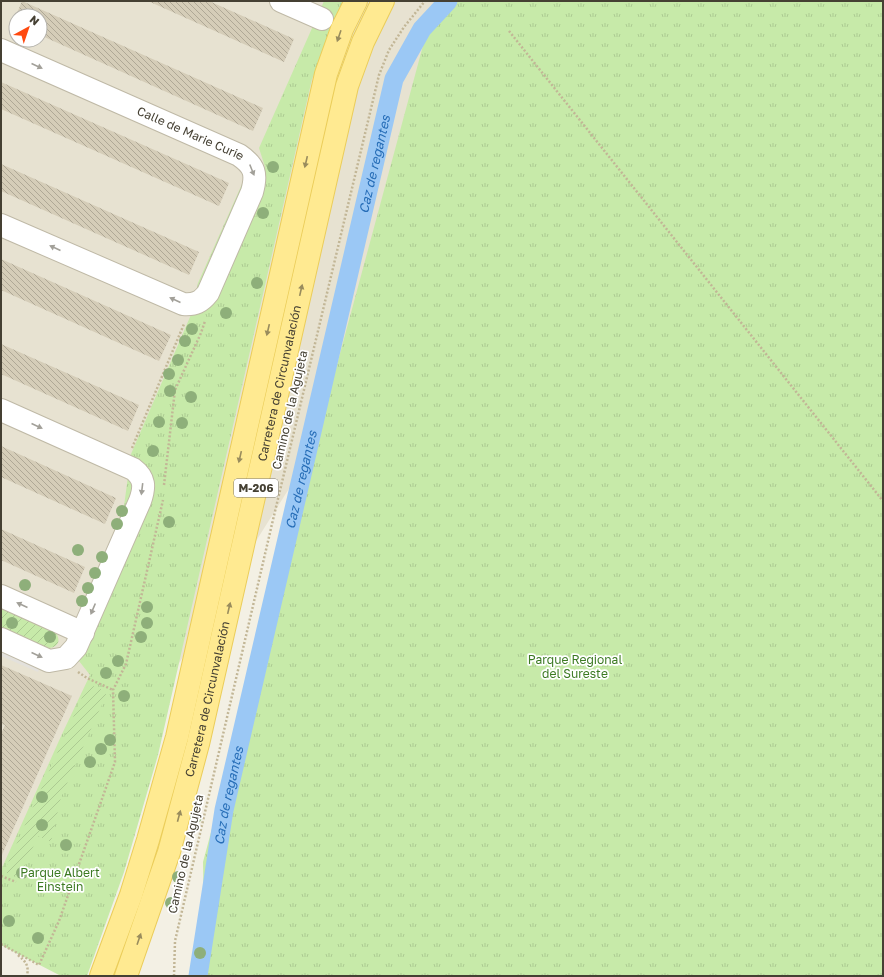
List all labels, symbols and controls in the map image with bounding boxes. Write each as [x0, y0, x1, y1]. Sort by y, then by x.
north arrow [8, 8, 48, 48]
text: N [27, 12, 42, 28]
one-way arrow [336, 31, 342, 43]
one-way arrow [31, 63, 43, 69]
street label: Calle de Marie Curie [135, 103, 247, 163]
water label: Caz de regantes [355, 113, 394, 215]
one-way arrow [303, 156, 309, 168]
one-way arrow [249, 164, 256, 176]
one-way arrow [50, 245, 61, 251]
one-way arrow [298, 284, 304, 296]
one-way arrow [169, 297, 180, 303]
street label: Carretera de Circunvalación [254, 304, 304, 463]
one-way arrow [265, 324, 271, 336]
street label: Camino de la Agujeta [269, 349, 311, 471]
one-way arrow [31, 423, 42, 429]
water label: Caz de regantes [282, 428, 320, 530]
one-way arrow [237, 451, 243, 463]
road number: M-206 [234, 479, 278, 497]
one-way arrow [139, 483, 145, 495]
one-way arrow [226, 601, 232, 614]
one-way arrow [15, 602, 27, 608]
one-way arrow [90, 604, 96, 615]
street label: Carretera de Circunvalación [181, 620, 233, 779]
one-way arrow [31, 652, 42, 658]
park label: Parque Regional del Sureste [528, 652, 622, 681]
water label: Caz de regantes [211, 744, 247, 846]
street label: Camino de la Agujeta [165, 793, 207, 915]
one-way arrow [176, 809, 182, 821]
park label: Parque Albert Einstein [20, 865, 100, 894]
one-way arrow [136, 933, 142, 945]

